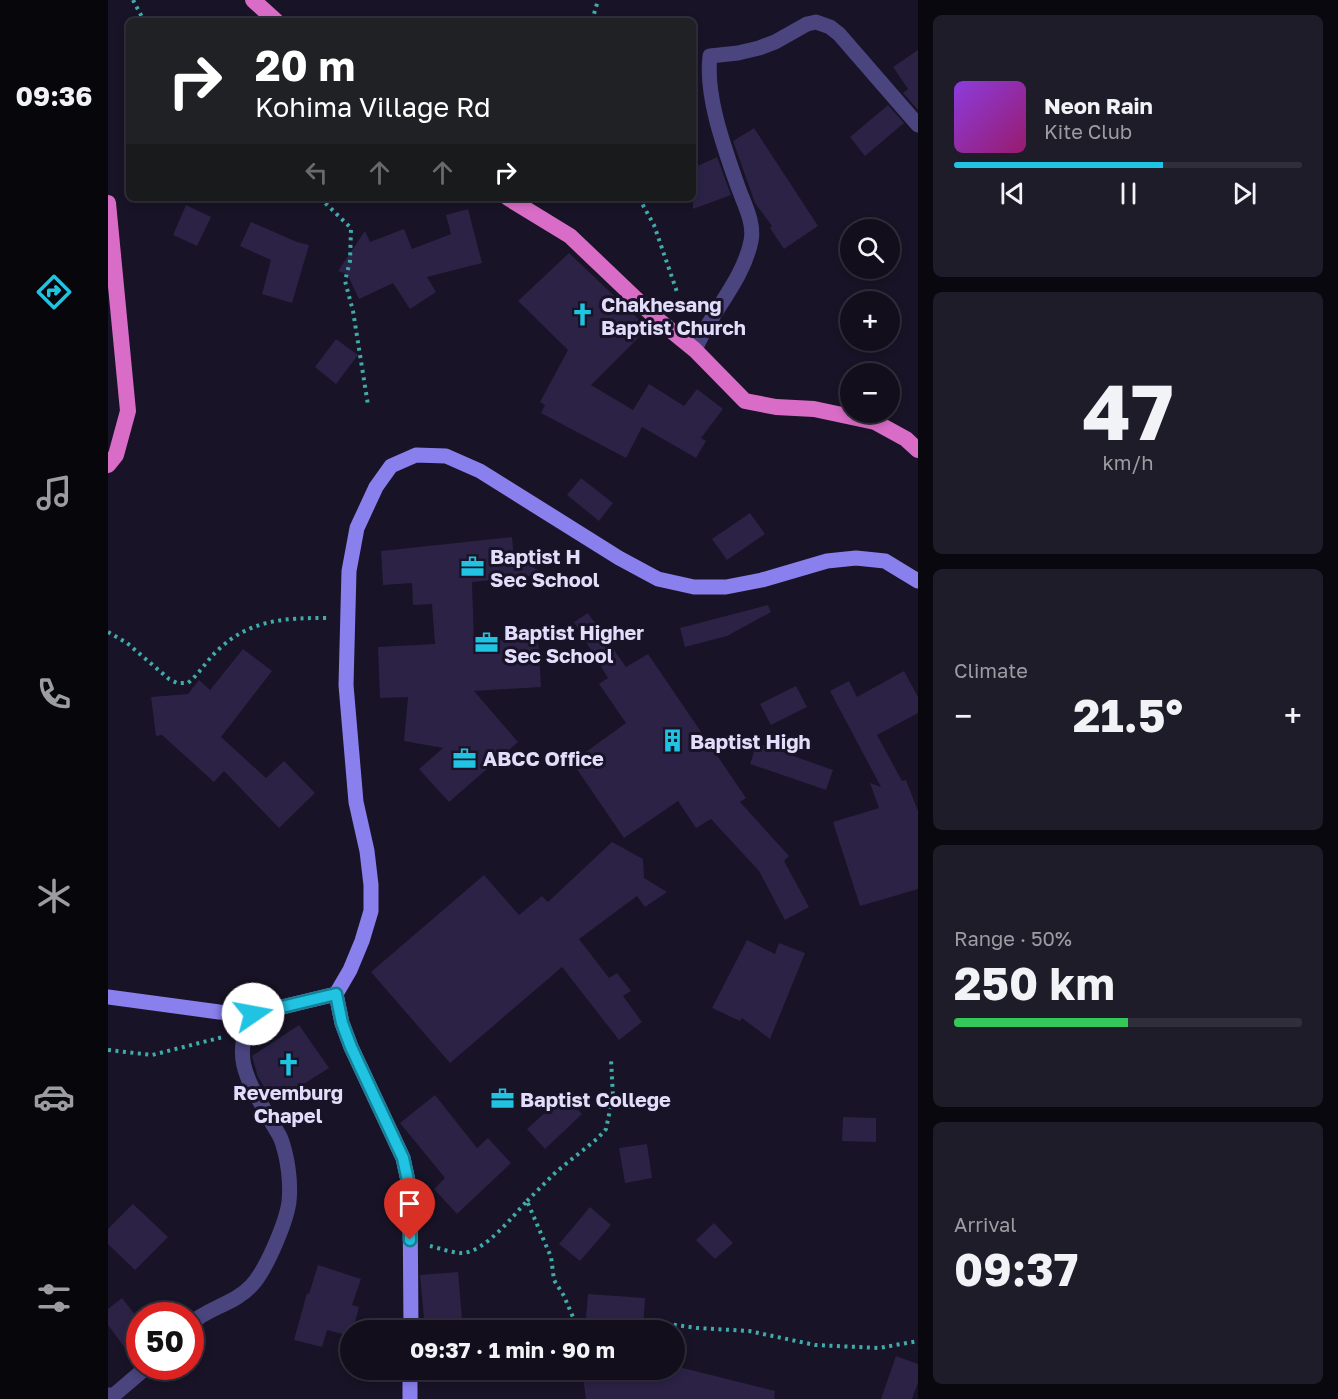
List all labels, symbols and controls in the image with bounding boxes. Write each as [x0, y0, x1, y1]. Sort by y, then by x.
text: 20 m [255, 40, 355, 90]
icon: right [156, 42, 234, 120]
text: 09:36 [16, 80, 92, 112]
text: Kohima Village Rd [255, 91, 491, 123]
text: Neon Rain [1044, 92, 1153, 119]
text: Kite Club [1044, 119, 1132, 143]
icon: left [300, 156, 333, 189]
icon: ahead [363, 156, 396, 189]
icon: ahead [426, 156, 459, 189]
icon: right [489, 156, 522, 189]
icon: previous [996, 177, 1029, 210]
icon: pause [1112, 177, 1145, 210]
icon: next [1228, 177, 1261, 210]
map controls [840, 219, 900, 423]
button: search [840, 219, 900, 279]
icon: directions [33, 271, 75, 313]
button: + [840, 291, 900, 351]
place label: Chakhesang Baptist Church [601, 292, 746, 339]
church icon: Chakhesang Baptist Church [570, 302, 596, 328]
button: − [840, 363, 900, 423]
text: 47 [1082, 364, 1174, 457]
text: km/h [1103, 450, 1153, 474]
icon: music [33, 472, 75, 514]
place label: Baptist H Sec School [490, 544, 600, 591]
office icon: Baptist H Sec School [459, 554, 485, 580]
place label: Baptist Higher Sec School [504, 620, 644, 667]
office icon: Baptist Higher Sec School [473, 630, 499, 656]
text: Climate [954, 658, 1028, 682]
icon: phone [33, 673, 75, 715]
text: 21.5° [1073, 688, 1183, 742]
text: − [954, 696, 972, 735]
text: + [1284, 696, 1302, 735]
building icon: Baptist High [659, 728, 685, 754]
place label: Baptist High [690, 729, 811, 753]
office icon: ABCC Office [452, 745, 478, 771]
place label: ABCC Office [483, 746, 604, 770]
icon: climate [33, 875, 75, 917]
text: Range · 50% [954, 926, 1072, 950]
text: 250 km [954, 956, 1115, 1010]
position arrow [221, 982, 285, 1046]
church icon: Revemburg Chapel [275, 1051, 301, 1077]
icon: car [33, 1076, 75, 1118]
place label: Revemburg Chapel [233, 1080, 343, 1127]
office icon: Baptist College [489, 1086, 515, 1112]
place label: Baptist College [520, 1087, 671, 1111]
pin [384, 1178, 435, 1240]
icon: arrive [393, 1187, 426, 1220]
text: Arrival [954, 1212, 1017, 1236]
text: 09:37 [954, 1242, 1078, 1296]
icon: filters [33, 1277, 75, 1319]
speed limit sign: 50 [126, 1302, 204, 1380]
text: 09:37 · 1 min · 90 m [410, 1336, 615, 1363]

